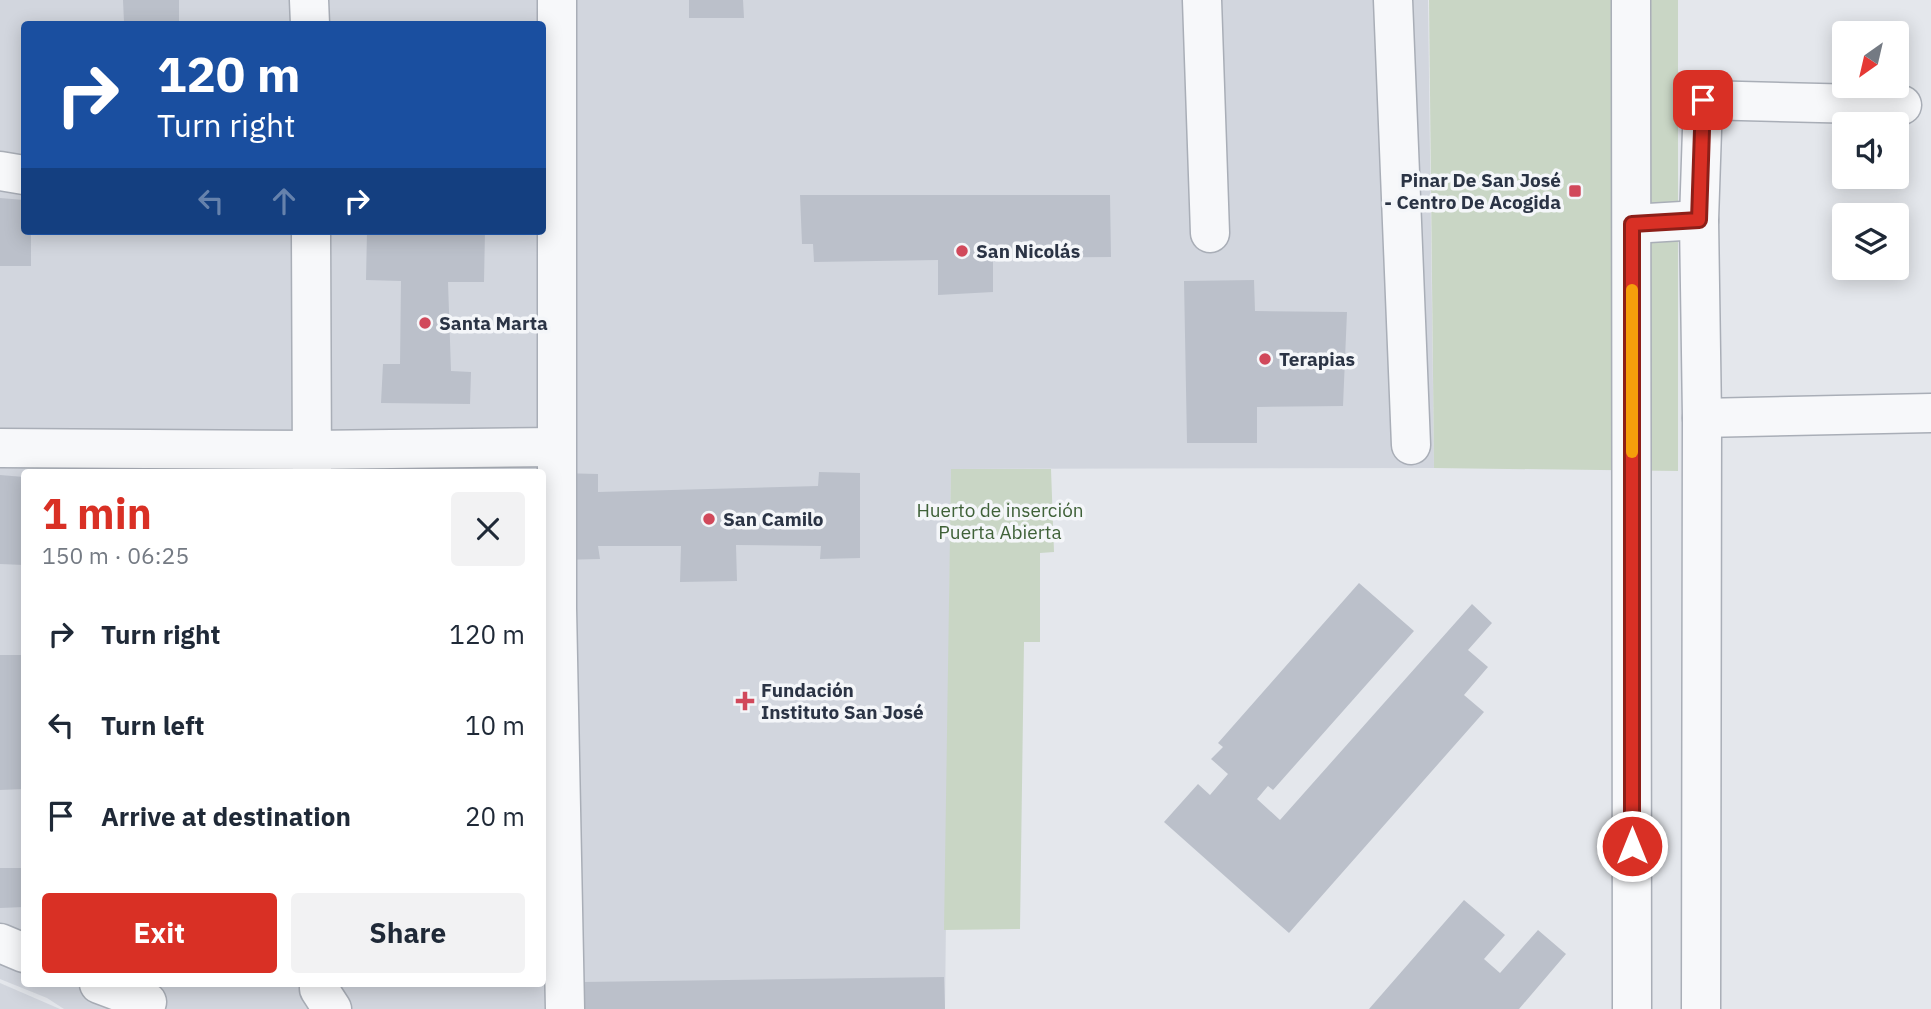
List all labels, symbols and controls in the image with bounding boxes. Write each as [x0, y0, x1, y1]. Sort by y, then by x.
north arrow [1832, 21, 1909, 98]
map controls [1832, 21, 1909, 280]
text: 120 m [157, 42, 301, 105]
icon: right [42, 49, 133, 140]
pin [1673, 70, 1733, 130]
icon: arrive [1684, 81, 1722, 119]
text: Turn right [157, 104, 295, 146]
button: sound [1832, 112, 1909, 189]
place label: Pinar De San José - Centro De Acogida [1384, 168, 1561, 214]
icon: left [192, 182, 230, 220]
icon: ahead [265, 182, 303, 220]
icon: right [338, 182, 376, 220]
marker: Pinar De San José - Centro De Acogida [1567, 183, 1583, 199]
button: layers [1832, 203, 1909, 280]
place label: San Nicolás [976, 239, 1080, 263]
marker: San Nicolás [954, 243, 970, 259]
place label: Santa Marta [439, 311, 548, 335]
marker: Santa Marta [417, 315, 433, 331]
place label: Terapias [1279, 347, 1355, 371]
marker: Terapias [1257, 351, 1273, 367]
text: 1 min [42, 486, 152, 541]
button: close [451, 492, 525, 566]
park label: Huerto de inserción Puerta Abierta [916, 498, 1084, 544]
place label: San Camilo [723, 507, 824, 531]
marker: San Camilo [701, 511, 717, 527]
text: 150 m · 06:25 [42, 540, 189, 570]
icon: right [42, 615, 80, 653]
text: Turn right [101, 617, 220, 651]
text: 120 m [449, 617, 525, 651]
place label: Fundación Instituto San José [761, 678, 924, 724]
marker: Fundación Instituto San José [735, 691, 755, 711]
icon: left [42, 706, 80, 744]
text: Turn left [101, 708, 204, 742]
text: 10 m [465, 708, 525, 742]
icon: arrive [42, 797, 80, 835]
text: Arrive at destination [101, 799, 351, 833]
text: 20 m [465, 799, 525, 833]
position arrow [1595, 809, 1669, 883]
button: Exit [42, 893, 277, 973]
button: Share [291, 893, 525, 973]

